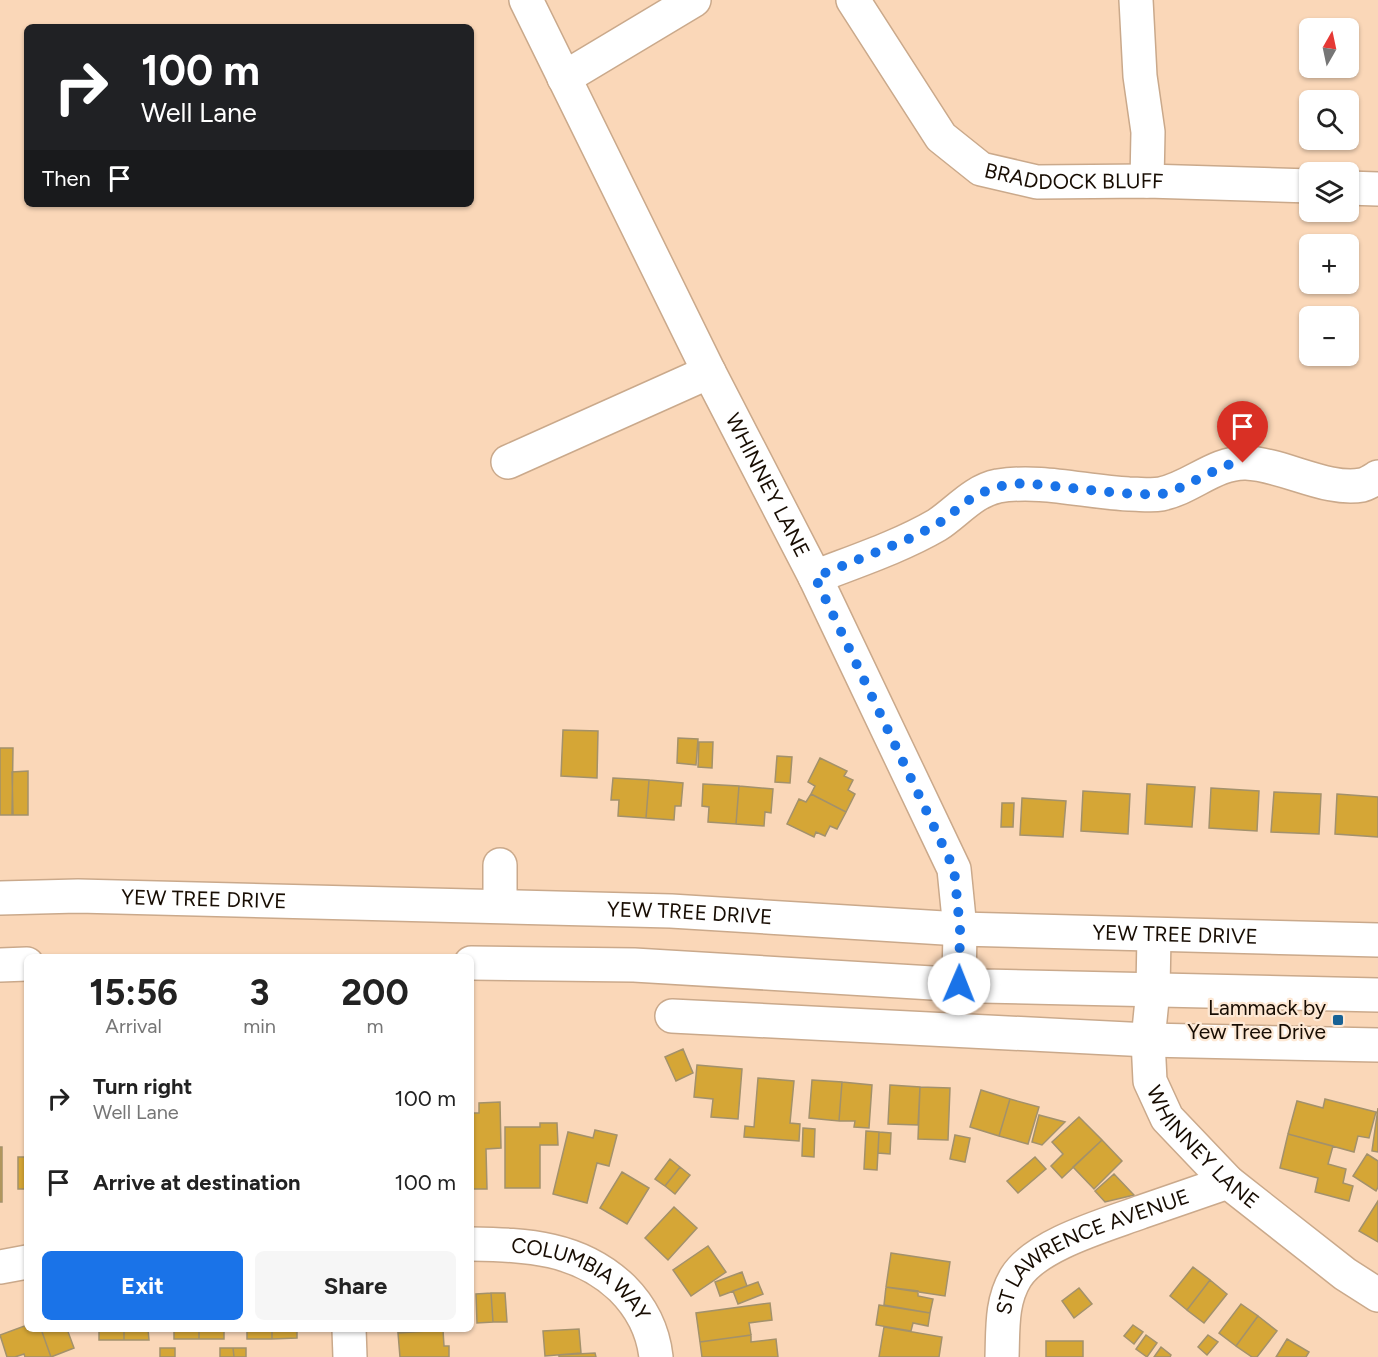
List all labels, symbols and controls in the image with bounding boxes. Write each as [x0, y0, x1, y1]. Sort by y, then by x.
north arrow [1299, 18, 1359, 78]
map controls [1299, 18, 1359, 366]
text: 100 m [141, 45, 260, 96]
icon: right [42, 48, 120, 126]
button: search [1299, 90, 1359, 150]
text: Well Lane [141, 96, 257, 129]
street label: BRADDOCK BLUFF [982, 157, 1164, 194]
icon: arrive [103, 162, 136, 195]
button: layers [1299, 162, 1359, 222]
text: Then [42, 165, 91, 192]
button: + [1299, 234, 1359, 294]
button: − [1299, 306, 1359, 366]
pin [1217, 401, 1268, 463]
street label: WHINNEY LANE [721, 409, 815, 561]
icon: arrive [1226, 410, 1259, 443]
street label: YEW TREE DRIVE [121, 884, 287, 913]
street label: YEW TREE DRIVE [607, 896, 773, 929]
street label: YEW TREE DRIVE [1092, 919, 1258, 949]
position arrow [927, 952, 991, 1016]
text: 15:56 [89, 971, 178, 1014]
text: 3 [250, 971, 270, 1014]
text: 200 [341, 971, 409, 1014]
place label: Lammack by Yew Tree Drive [1187, 995, 1326, 1044]
marker: Lammack by Yew Tree Drive [1331, 1013, 1345, 1027]
text: Arrival [105, 1014, 162, 1038]
text: min [243, 1014, 276, 1038]
text: m [366, 1014, 384, 1038]
text: Turn right [93, 1073, 192, 1100]
street label: WHINNEY LANE [1142, 1081, 1264, 1214]
icon: right [42, 1082, 75, 1115]
text: 100 m [395, 1085, 456, 1112]
text: Well Lane [93, 1100, 179, 1124]
icon: arrive [42, 1166, 75, 1199]
text: Arrive at destination [93, 1169, 301, 1196]
text: 100 m [395, 1169, 456, 1196]
street label: ST LAWRENCE AVENUE [991, 1183, 1192, 1316]
street label: COLUMBIA WAY [510, 1232, 656, 1325]
button: Exit [42, 1251, 243, 1320]
button: Share [255, 1251, 456, 1320]

